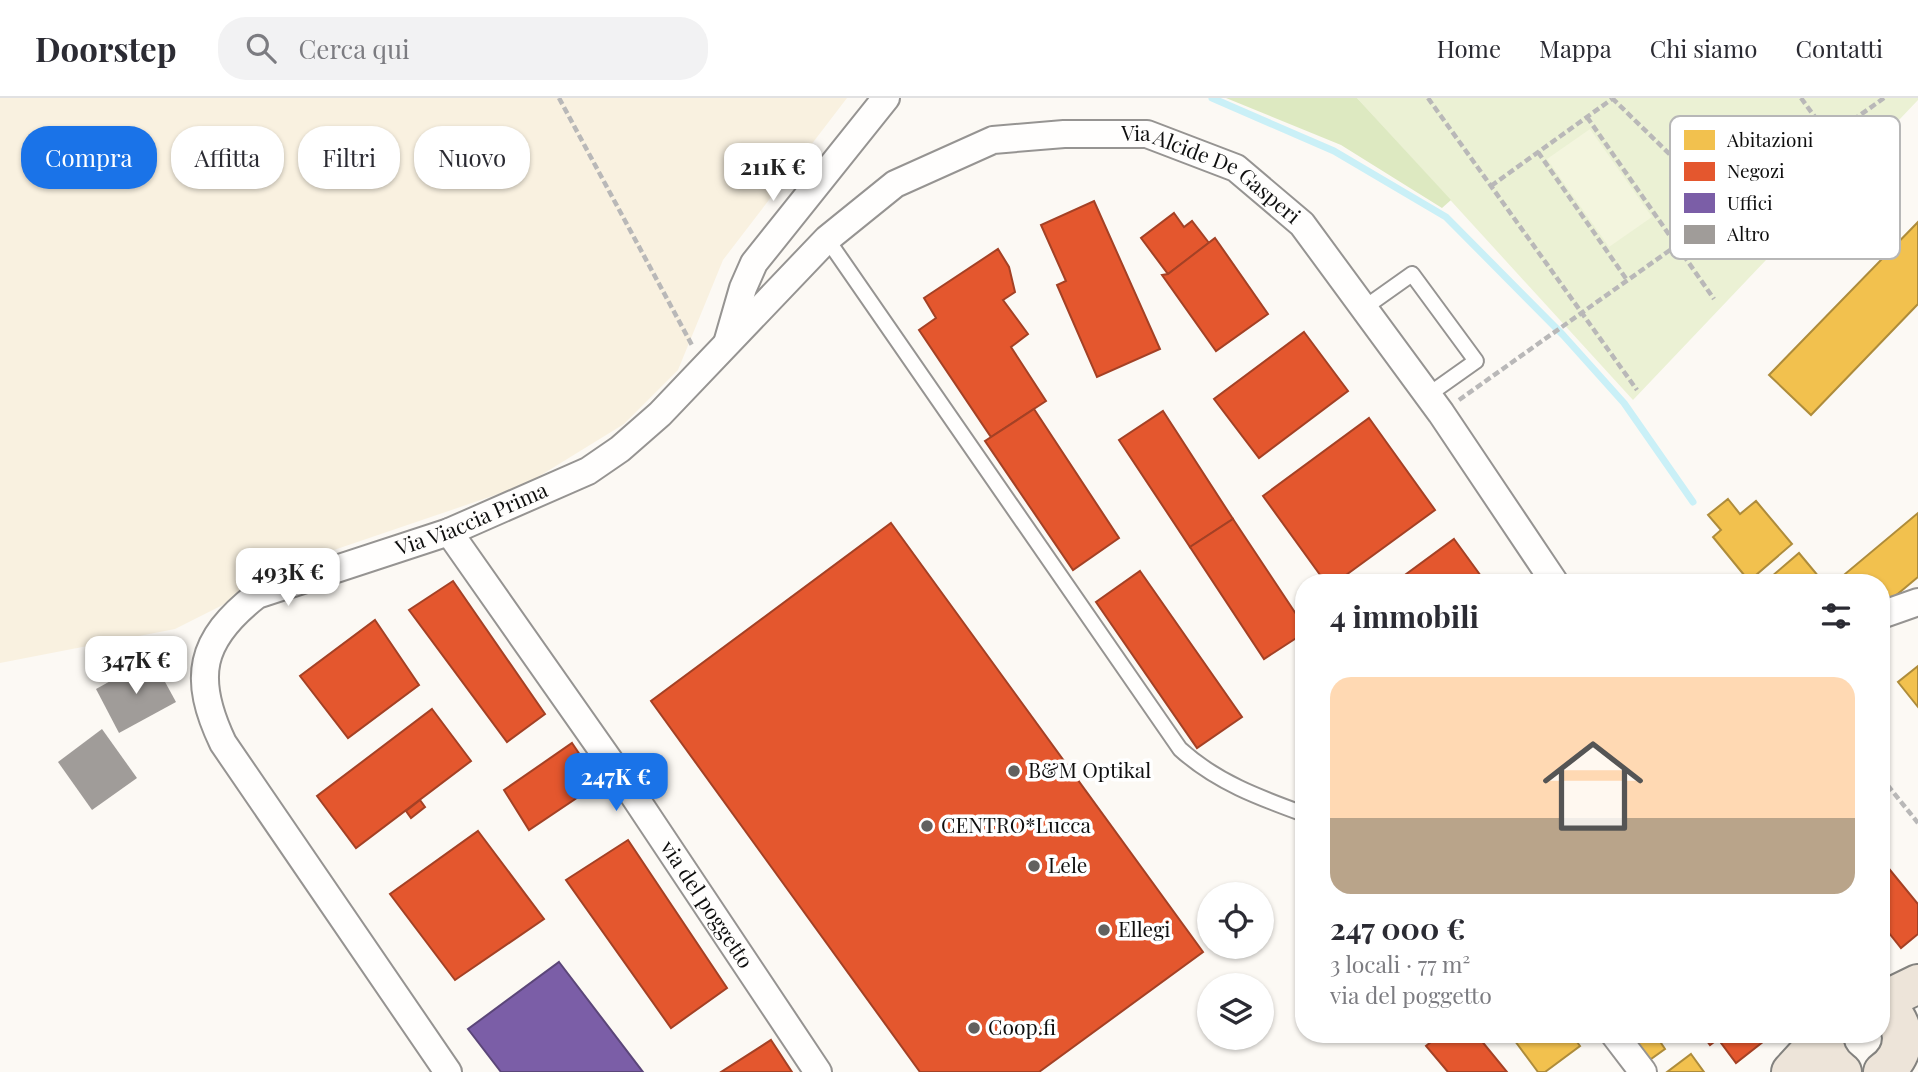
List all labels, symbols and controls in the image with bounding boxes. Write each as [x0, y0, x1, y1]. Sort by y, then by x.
search box [218, 17, 708, 80]
text: Doorstep [35, 26, 176, 70]
icon: search [242, 29, 280, 67]
text: Cerca qui [298, 31, 410, 66]
text: Home [1437, 32, 1501, 64]
text: Mappa [1539, 32, 1612, 64]
text: Chi siamo [1650, 32, 1757, 64]
text: Contatti [1795, 32, 1883, 64]
legend [1670, 116, 1900, 259]
street label: Via Alcide De Gasperi [1120, 118, 1307, 229]
chip: Compra [21, 126, 157, 189]
chip: Affitta [171, 126, 284, 189]
chip: Filtri [298, 126, 400, 189]
chip: Nuovo [414, 126, 530, 189]
text: Abitazioni [1726, 126, 1814, 152]
pin: 211K € [716, 144, 830, 203]
text: 211K € [740, 150, 806, 181]
text: Negozi [1727, 157, 1785, 183]
text: Uffici [1727, 189, 1773, 215]
text: Altro [1726, 220, 1770, 246]
street label: Via Viaccia Prima [390, 474, 552, 561]
pin: 493K € [231, 548, 345, 608]
text: 493K € [252, 555, 324, 586]
text: 4 immobili [1330, 596, 1479, 636]
icon: filters [1817, 597, 1855, 635]
pin: 347K € [79, 636, 193, 696]
text: 347K € [101, 643, 171, 674]
icon: home [1530, 723, 1656, 849]
pin: 247K € [559, 754, 673, 813]
place label: B&M Optikal [1028, 755, 1151, 783]
text: 247K € [581, 760, 651, 791]
marker: B&M Optikal [1006, 763, 1022, 779]
place label: CENTRO*Lucca [941, 810, 1092, 838]
marker: CENTRO*Lucca [919, 818, 935, 834]
street label: via del poggetto [655, 833, 761, 973]
place label: Lele [1048, 850, 1087, 878]
marker: Lele [1026, 858, 1042, 874]
map controls [1197, 882, 1274, 1050]
button: locate [1197, 882, 1274, 959]
text: 247 000 € [1330, 908, 1465, 948]
place label: Ellegi [1118, 914, 1170, 942]
marker: Ellegi [1096, 922, 1112, 938]
text: 3 locali · 77 m² [1330, 948, 1470, 979]
button: layers [1197, 973, 1274, 1050]
text: via del poggetto [1330, 979, 1492, 1010]
place label: Coop.fi [988, 1012, 1056, 1040]
marker: Coop.fi [966, 1020, 982, 1036]

